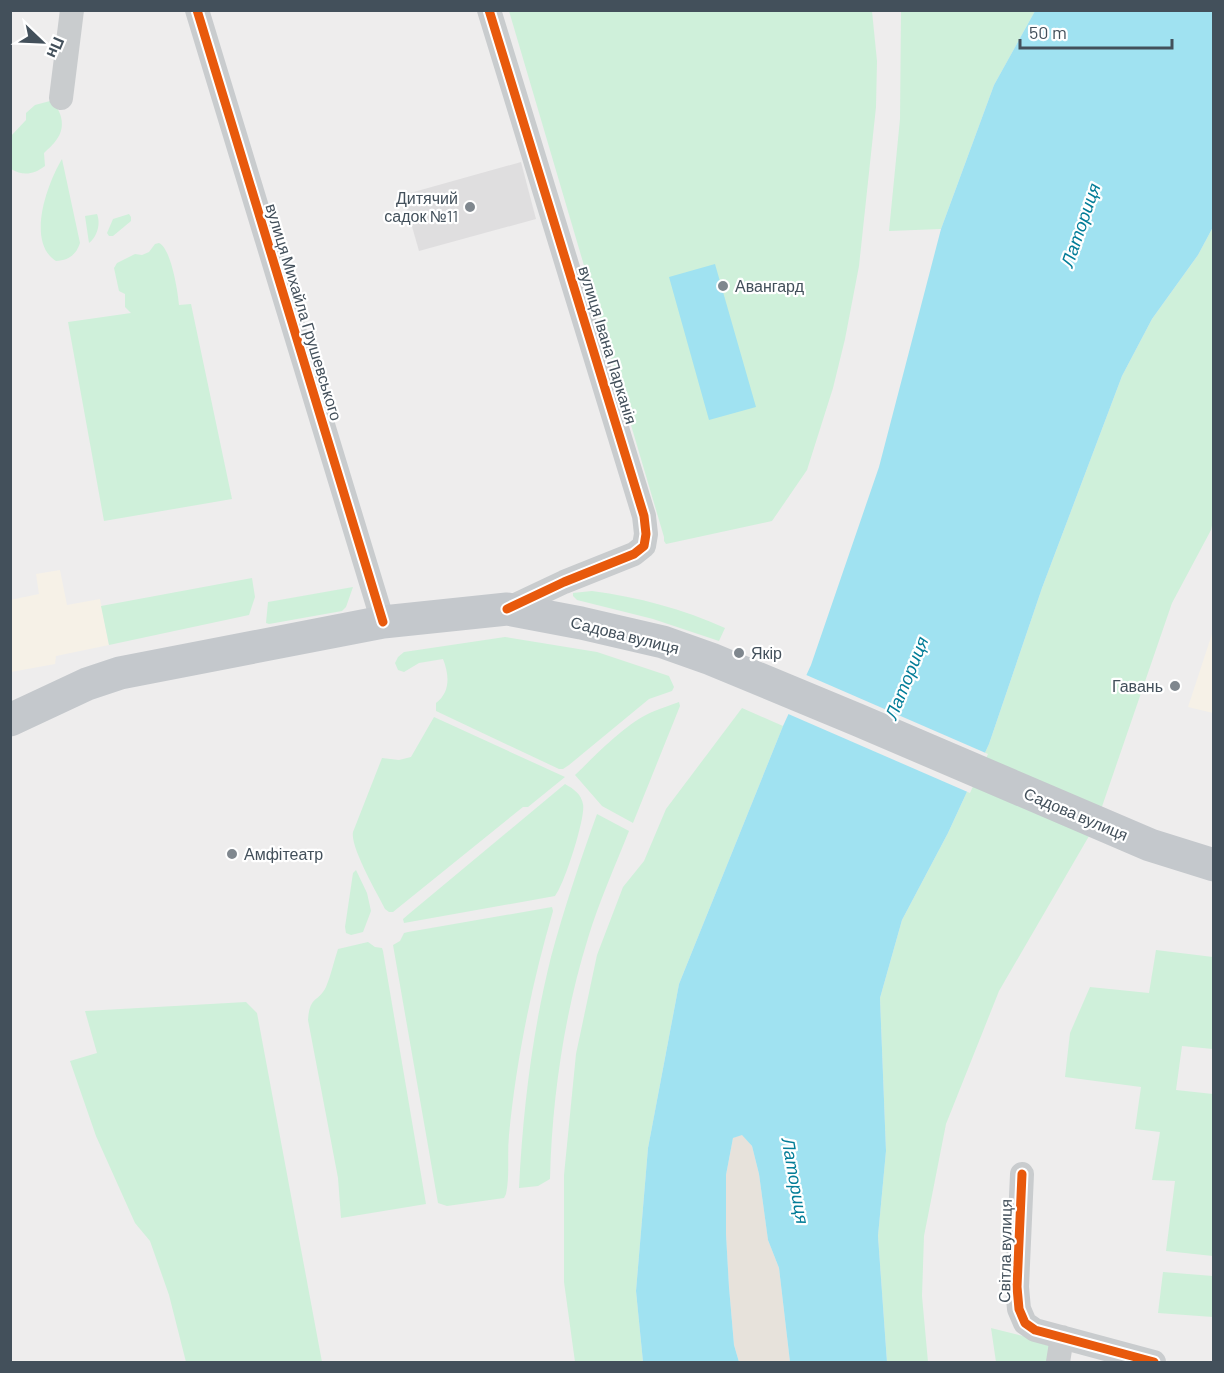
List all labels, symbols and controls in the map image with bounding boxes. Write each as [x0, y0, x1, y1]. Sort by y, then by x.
north arrow [12, 12, 72, 72]
scale bar [1020, 12, 1172, 50]
text: 50 m [1029, 21, 1067, 43]
text: Пн [43, 35, 69, 62]
water label: Латориця [1055, 180, 1105, 270]
place label: Дитячий садок №11 [384, 188, 458, 225]
marker: Дитячий садок №11 [463, 200, 477, 214]
street label: вулиця Михайла Грушевського [262, 201, 347, 423]
street label: вулиця Івана Парканія [575, 264, 642, 426]
place label: Авангард [735, 276, 805, 295]
marker: Авангард [716, 279, 730, 293]
street label: Садова вулиця [569, 612, 681, 657]
water label: Латориця [879, 633, 933, 723]
place label: Якір [751, 643, 782, 662]
marker: Якір [732, 646, 746, 660]
place label: Гавань [1112, 676, 1163, 695]
marker: Гавань [1168, 679, 1182, 693]
street label: Садова вулиця [1021, 783, 1131, 844]
place label: Амфітеатр [244, 844, 323, 863]
marker: Амфітеатр [225, 847, 239, 861]
water label: Латориця [777, 1135, 814, 1226]
street label: Світла вулиця [994, 1199, 1015, 1303]

